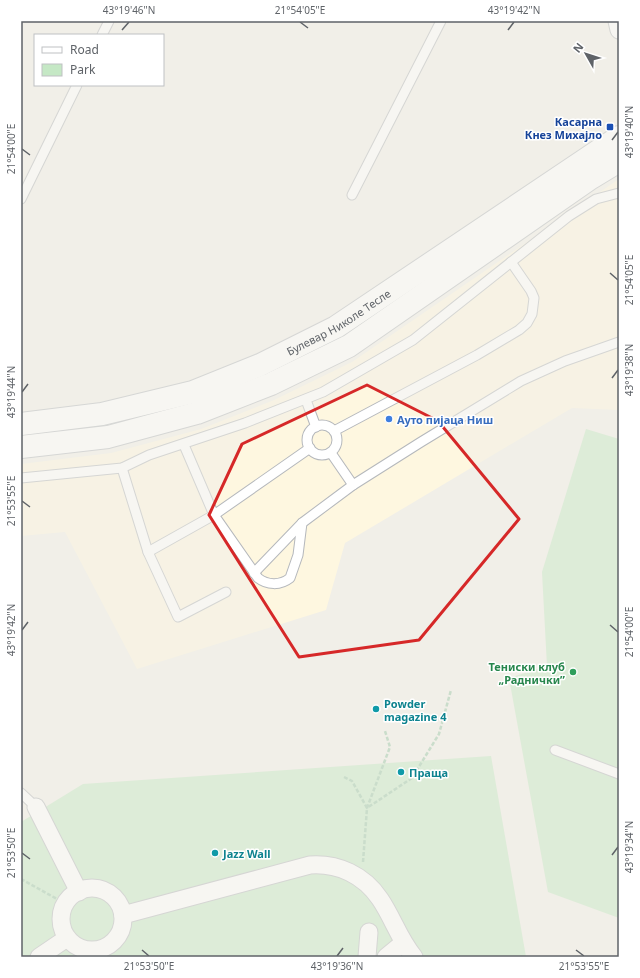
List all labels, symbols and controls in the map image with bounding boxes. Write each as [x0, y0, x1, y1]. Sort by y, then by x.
text: 43°19'46"N [103, 3, 155, 17]
text: 21°54'05"E [275, 3, 325, 17]
text: 43°19'42"N [488, 3, 540, 17]
legend [34, 34, 164, 86]
north arrow [566, 34, 606, 74]
text: N [569, 39, 586, 56]
text: Road [70, 41, 99, 58]
text: Park [70, 61, 96, 78]
text: 43°19'40"N [622, 106, 636, 158]
place label: Касарна Кнез Михајло [525, 114, 602, 142]
marker: Касарна Кнез Михајло [605, 122, 615, 132]
text: 21°54'00"E [4, 124, 18, 174]
text: 21°54'05"E [622, 255, 636, 305]
street label: Булевар Николе Тесле [284, 285, 393, 358]
text: 43°19'38"N [622, 344, 636, 396]
text: 43°19'44"N [4, 366, 18, 418]
place label: Ауто пијаца Ниш [397, 412, 493, 427]
marker: Ауто пијаца Ниш [384, 414, 394, 424]
text: 21°53'55"E [4, 476, 18, 526]
text: 43°19'42"N [4, 604, 18, 656]
text: 21°54'00"E [622, 607, 636, 657]
place label: Тениски клуб „Раднички” [488, 659, 565, 687]
marker: Тениски клуб „Раднички” [568, 667, 578, 677]
place label: Powder magazine 4 [384, 696, 447, 724]
marker: Powder magazine 4 [371, 704, 381, 714]
place label: Праща [409, 765, 448, 780]
marker: Праща [396, 767, 406, 777]
text: 43°19'34"N [622, 821, 636, 873]
text: 21°53'50"E [4, 828, 18, 878]
place label: Jazz Wall [222, 846, 271, 861]
marker: Jazz Wall [210, 848, 220, 858]
text: 21°53'50"E [124, 959, 174, 973]
text: 43°19'36"N [311, 959, 363, 973]
text: 21°53'55"E [559, 959, 609, 973]

